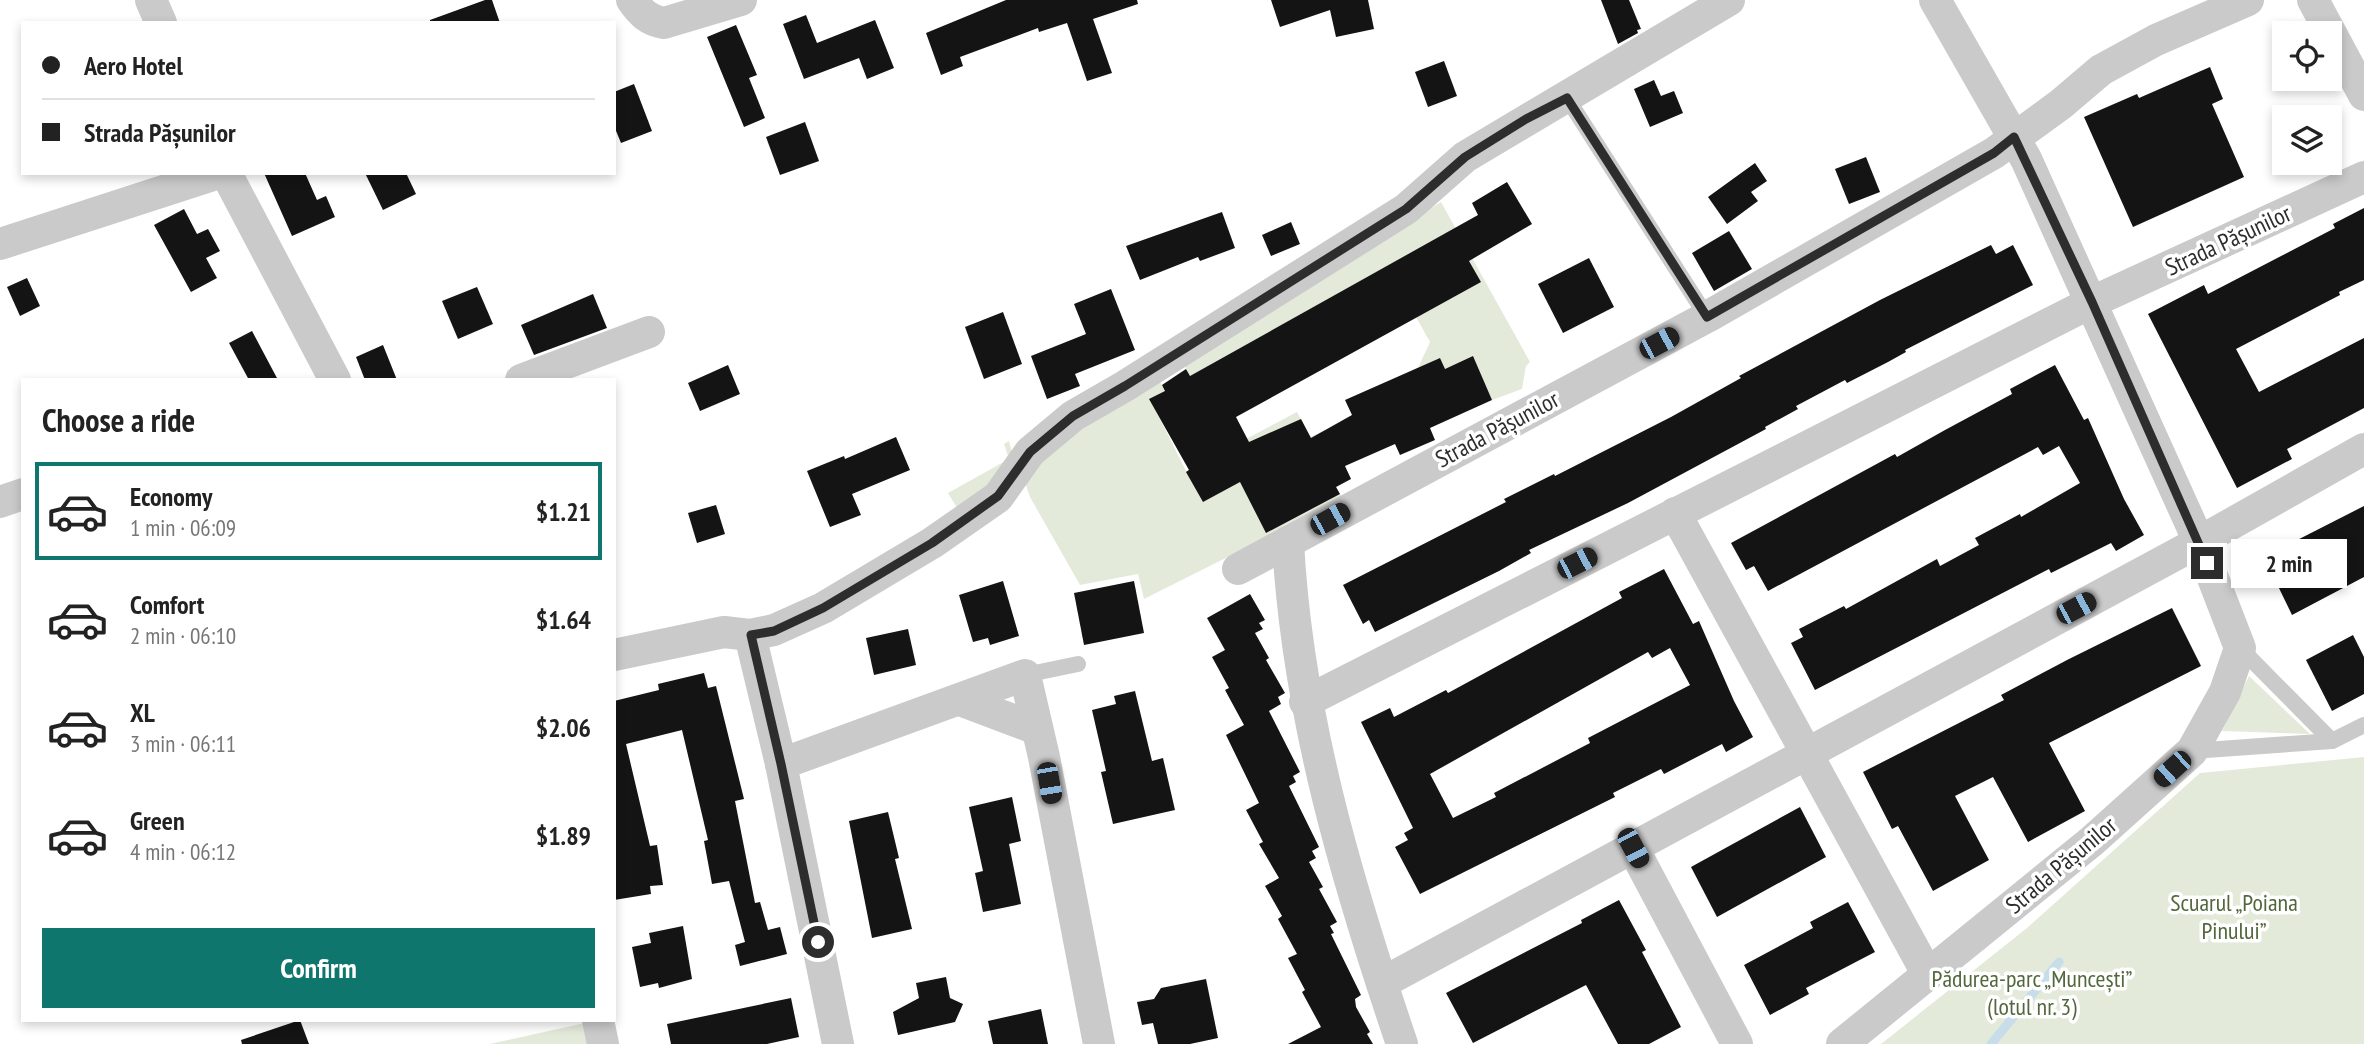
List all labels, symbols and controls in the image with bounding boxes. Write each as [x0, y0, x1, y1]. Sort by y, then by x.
map controls [2272, 21, 2342, 175]
button: locate [2272, 21, 2342, 91]
text: Aero Hotel [84, 49, 183, 82]
button: layers [2272, 105, 2342, 175]
text: Strada Pășunilor [84, 116, 236, 149]
street label: Strada Pășunilor [2160, 197, 2296, 283]
car [1636, 324, 1683, 362]
street label: Strada Pășunilor [1430, 383, 1564, 474]
text: Choose a ride [42, 399, 195, 441]
icon: car [46, 480, 109, 543]
text: Economy [130, 480, 212, 513]
text: $1.21 [536, 495, 591, 528]
car [1307, 500, 1354, 538]
text: 1 min · 06:09 [130, 513, 236, 542]
callout: 2 min [2232, 538, 2347, 588]
car [1554, 544, 1601, 582]
route end [2191, 547, 2223, 579]
text: 2 min [2266, 549, 2312, 578]
icon: car [46, 588, 109, 651]
text: Comfort [130, 588, 204, 621]
car [2053, 589, 2100, 627]
text: $1.64 [536, 603, 591, 636]
text: 2 min · 06:10 [130, 621, 236, 650]
icon: car [46, 696, 109, 759]
text: XL [130, 696, 155, 729]
text: $2.06 [536, 711, 591, 744]
text: 3 min · 06:11 [130, 729, 236, 758]
car [2150, 747, 2195, 791]
car [1036, 760, 1063, 806]
icon: car [46, 804, 109, 867]
text: Green [130, 804, 185, 837]
street label: Strada Pășunilor [1999, 809, 2123, 920]
text: $1.89 [536, 819, 591, 852]
car [1614, 825, 1653, 871]
text: 4 min · 06:12 [130, 837, 236, 866]
park label: Scuarul „Poiana Pinului” [2170, 887, 2298, 946]
route start [802, 926, 834, 958]
button: Confirm [42, 928, 595, 1008]
park label: Pădurea-parc „Muncești” (lotul nr. 3) [1932, 963, 2132, 1022]

